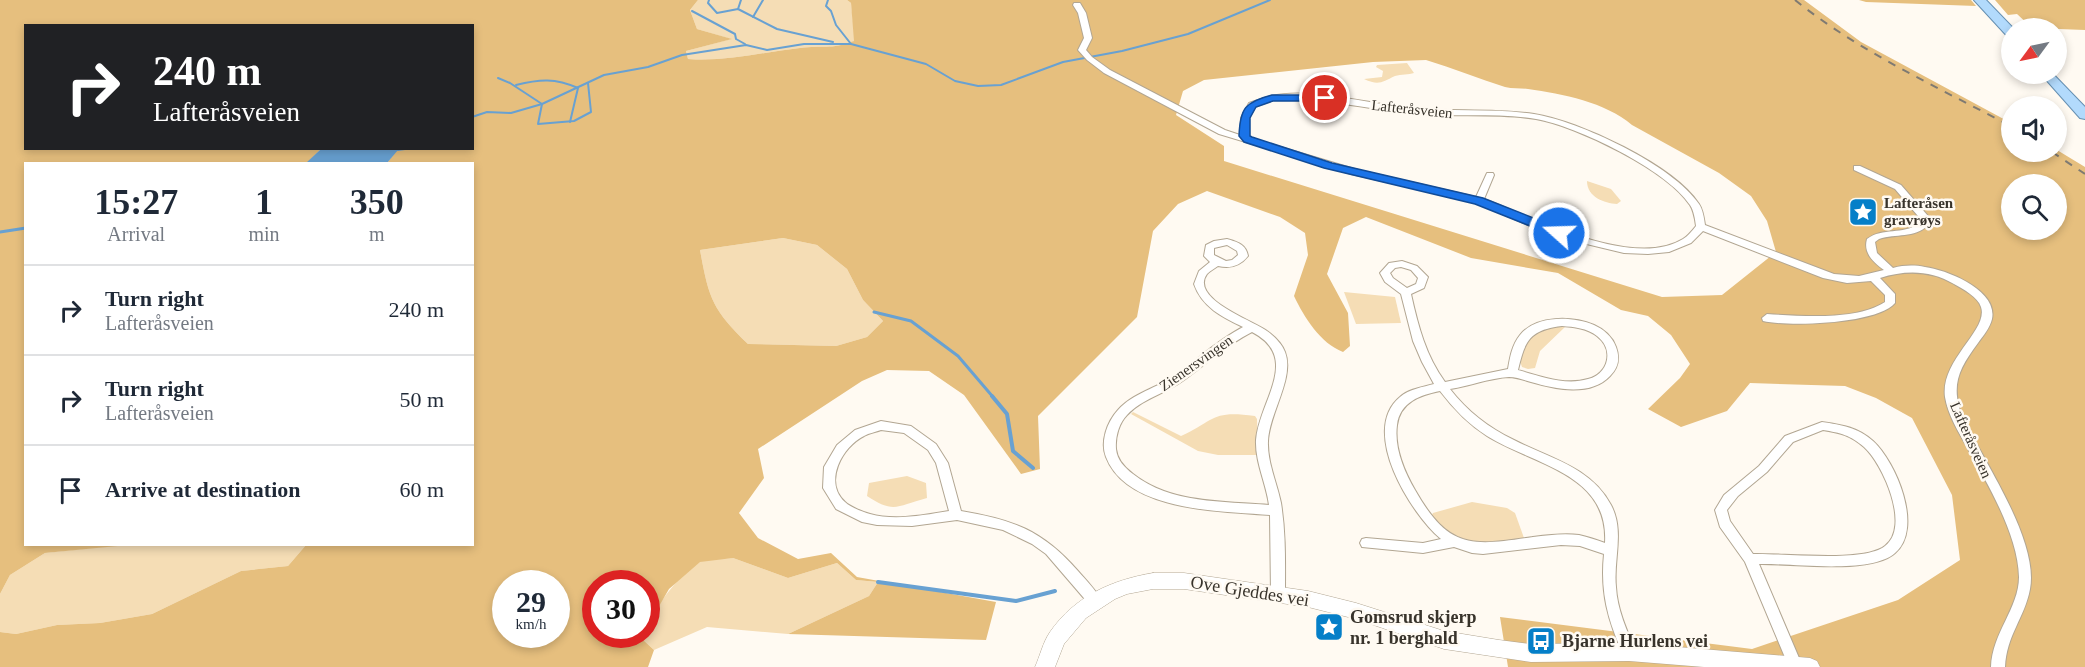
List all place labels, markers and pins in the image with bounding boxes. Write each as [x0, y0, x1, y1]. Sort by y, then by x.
pin [1299, 72, 1350, 123]
place label: Lafteråsen gravrøys [1884, 195, 1954, 228]
place icon: Lafteråsen gravrøys [1847, 196, 1879, 228]
place label: Gomsrud skjerp nr. 1 berghald [1350, 607, 1477, 648]
place icon: Gomsrud skjerp nr. 1 berghald [1313, 611, 1345, 643]
bus stop icon: Bjarne Hurlens vei [1525, 625, 1557, 657]
place label: Bjarne Hurlens vei [1562, 631, 1708, 651]

